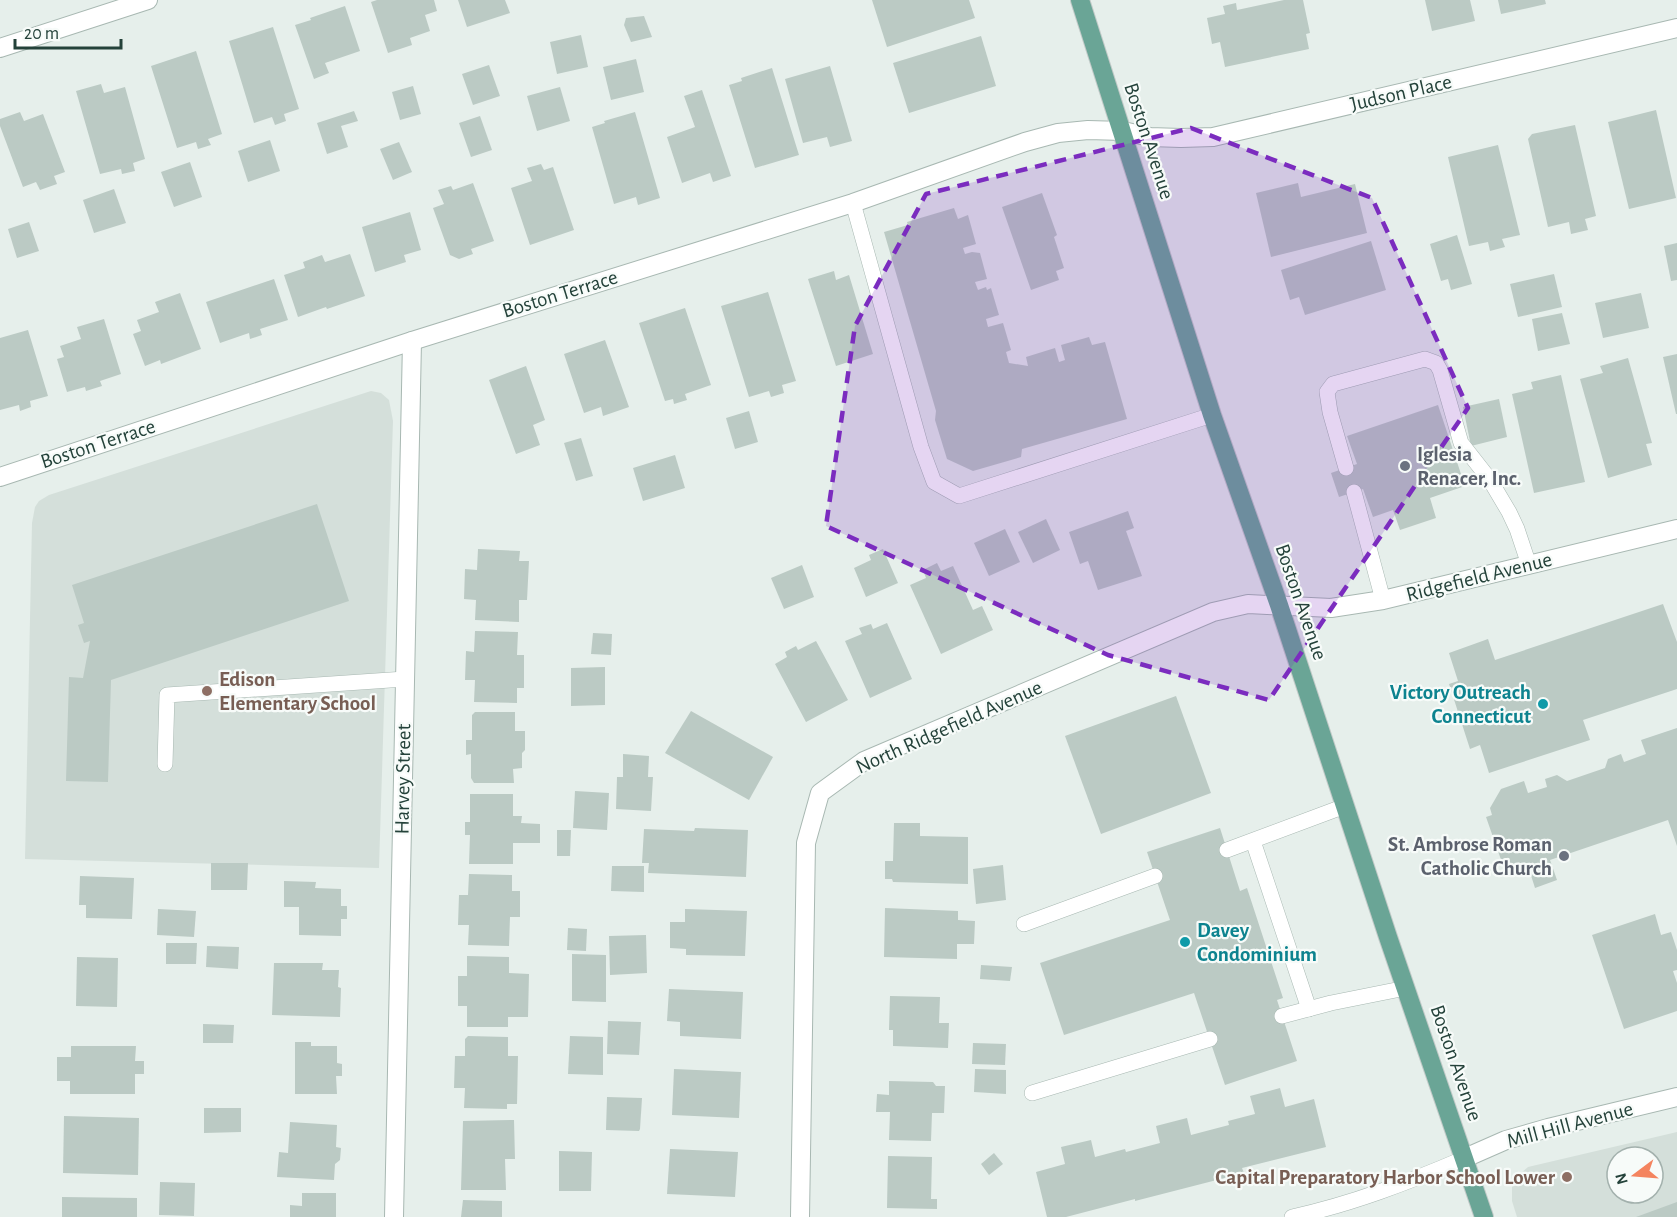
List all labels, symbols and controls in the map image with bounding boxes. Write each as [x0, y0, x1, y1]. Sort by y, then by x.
scale bar [15, 12, 122, 50]
text: 20 m [24, 25, 59, 43]
street label: Judson Place [1348, 71, 1454, 115]
street label: Boston Avenue [1120, 80, 1178, 202]
street label: Boston Terrace [500, 267, 620, 321]
street label: Boston Terrace [38, 416, 158, 472]
place label: Iglesia Renacer, Inc. [1417, 444, 1521, 489]
marker: Iglesia Renacer, Inc. [1398, 459, 1412, 473]
street label: Boston Avenue [1271, 541, 1331, 663]
street label: Ridgefield Avenue [1404, 549, 1554, 605]
place label: Edison Elementary School [219, 669, 376, 714]
street label: North Ridgefield Avenue [853, 676, 1045, 778]
place label: Victory Outreach Connecticut [1390, 682, 1531, 727]
marker: Edison Elementary School [200, 684, 214, 698]
marker: Victory Outreach Connecticut [1536, 697, 1550, 711]
street label: Harvey Street [392, 723, 414, 834]
place label: St. Ambrose Roman Catholic Church [1388, 834, 1552, 879]
marker: St. Ambrose Roman Catholic Church [1557, 849, 1571, 863]
place label: Davey Condominium [1197, 920, 1317, 965]
marker: Davey Condominium [1178, 935, 1192, 949]
street label: Boston Avenue [1426, 1002, 1486, 1124]
street label: Mill Hill Avenue [1504, 1098, 1636, 1152]
north arrow [1605, 1145, 1665, 1205]
place label: Capital Preparatory Harbor School Lower [1215, 1167, 1556, 1188]
marker: Capital Preparatory Harbor School Lower [1560, 1170, 1574, 1184]
text: N [1612, 1171, 1631, 1186]

